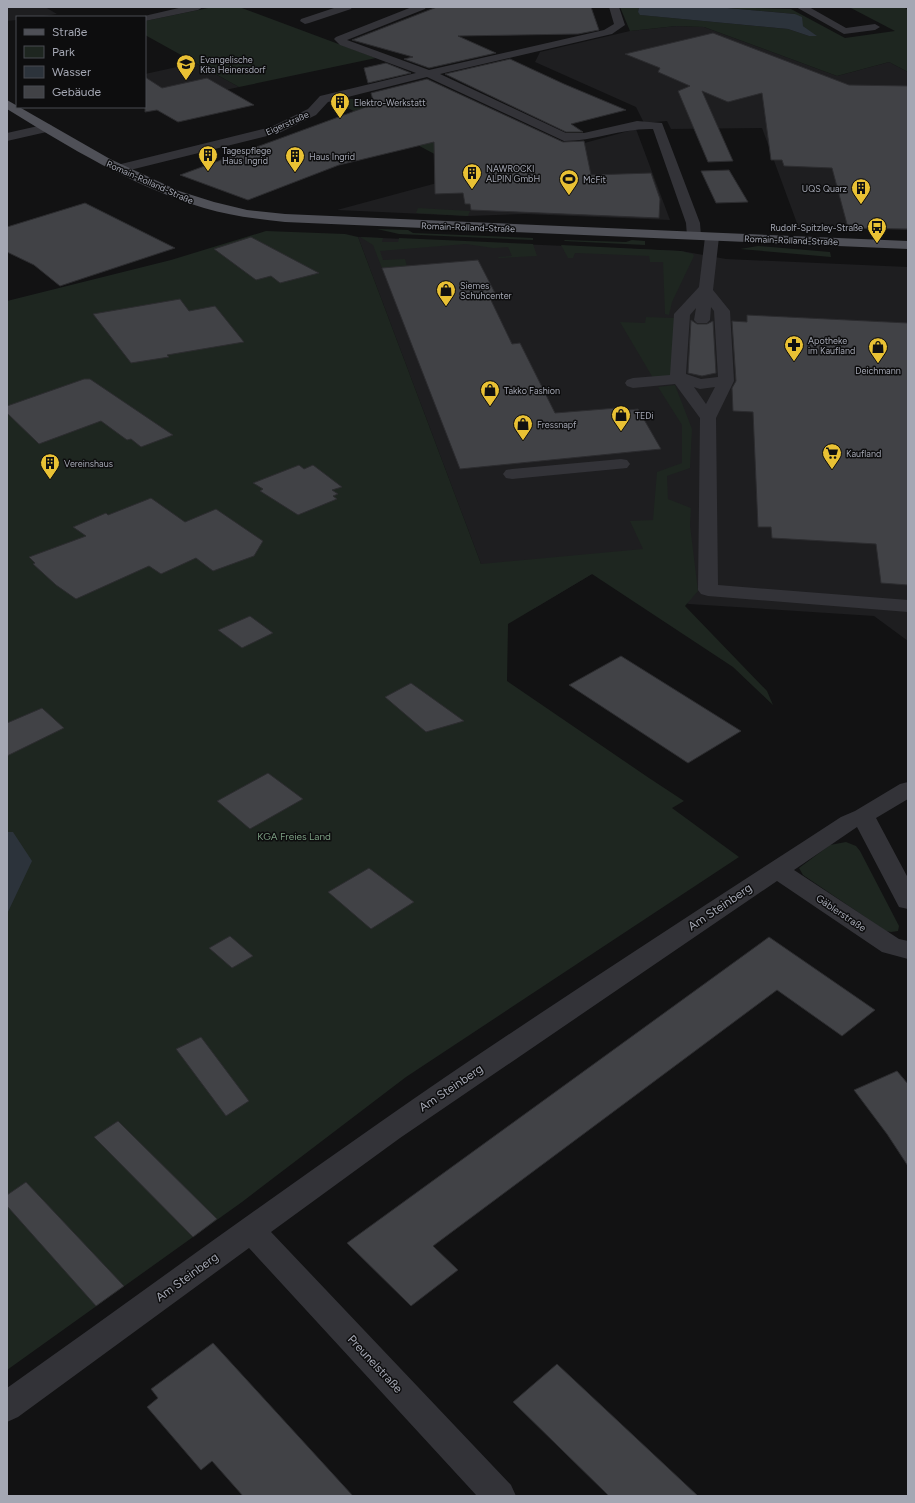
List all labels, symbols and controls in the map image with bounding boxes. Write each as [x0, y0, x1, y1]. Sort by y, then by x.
legend [16, 16, 146, 108]
text: Straße [52, 25, 88, 39]
text: Park [52, 45, 75, 59]
school or university icon: Evangelische Kita Heinersdorf [175, 53, 197, 81]
place label: Evangelische Kita Heinersdorf [200, 54, 266, 75]
text: Wasser [52, 65, 91, 79]
text: Gebäude [52, 85, 102, 99]
building icon: Elektro-Werkstatt [329, 91, 351, 119]
place label: Elektro-Werkstatt [354, 97, 426, 108]
street label: Eigerstraße [264, 109, 310, 137]
building icon: Tagespflege Haus Ingrid [197, 144, 219, 172]
place label: Tagespflege Haus Ingrid [222, 145, 271, 166]
building icon: Haus Ingrid [284, 145, 306, 173]
place label: Haus Ingrid [309, 151, 355, 162]
street label: Romain-Rolland-Straße [105, 158, 195, 206]
building icon: NAWROCKI ALPIN GmbH [461, 162, 483, 190]
place label: NAWROCKI ALPIN GmbH [486, 163, 540, 184]
sports icon: McFit [558, 168, 580, 196]
place label: McFit [583, 174, 606, 185]
building icon: UQS Quarz [850, 177, 872, 205]
place label: UQS Quarz [802, 183, 848, 194]
bus stop icon: Rudolf-Spitzley-Straße [866, 216, 888, 244]
street label: Romain-Rolland-Straße [421, 220, 515, 234]
place label: Rudolf-Spitzley-Straße [770, 222, 863, 233]
street label: Romain-Rolland-Straße [744, 233, 838, 247]
shop icon: Siemes Schuhcenter [435, 279, 457, 307]
place label: Siemes Schuhcenter [460, 280, 512, 301]
pharmacy icon: Apotheke im Kaufland [783, 334, 805, 362]
place label: Apotheke im Kaufland [808, 335, 855, 356]
shop icon: Deichmann [867, 336, 889, 364]
place label: Deichmann [855, 365, 901, 376]
shop icon: Takko Fashion [479, 379, 501, 407]
place label: Takko Fashion [504, 385, 560, 396]
shop icon: TEDi [610, 404, 632, 432]
place label: TEDi [635, 410, 654, 421]
shop icon: Fressnapf [512, 413, 534, 441]
place label: Fressnapf [537, 419, 577, 430]
supermarket icon: Kaufland [821, 442, 843, 470]
place label: Kaufland [846, 448, 881, 459]
building icon: Vereinshaus [39, 452, 61, 480]
place label: Vereinshaus [64, 458, 113, 469]
park label: KGA Freies Land [257, 830, 331, 843]
street label: Am Steinberg [685, 881, 755, 933]
street label: Gäblerstraße [813, 891, 869, 935]
street label: Am Steinberg [416, 1062, 486, 1114]
street label: Am Steinberg [153, 1250, 221, 1304]
street label: Preunelstraße [345, 1332, 406, 1396]

